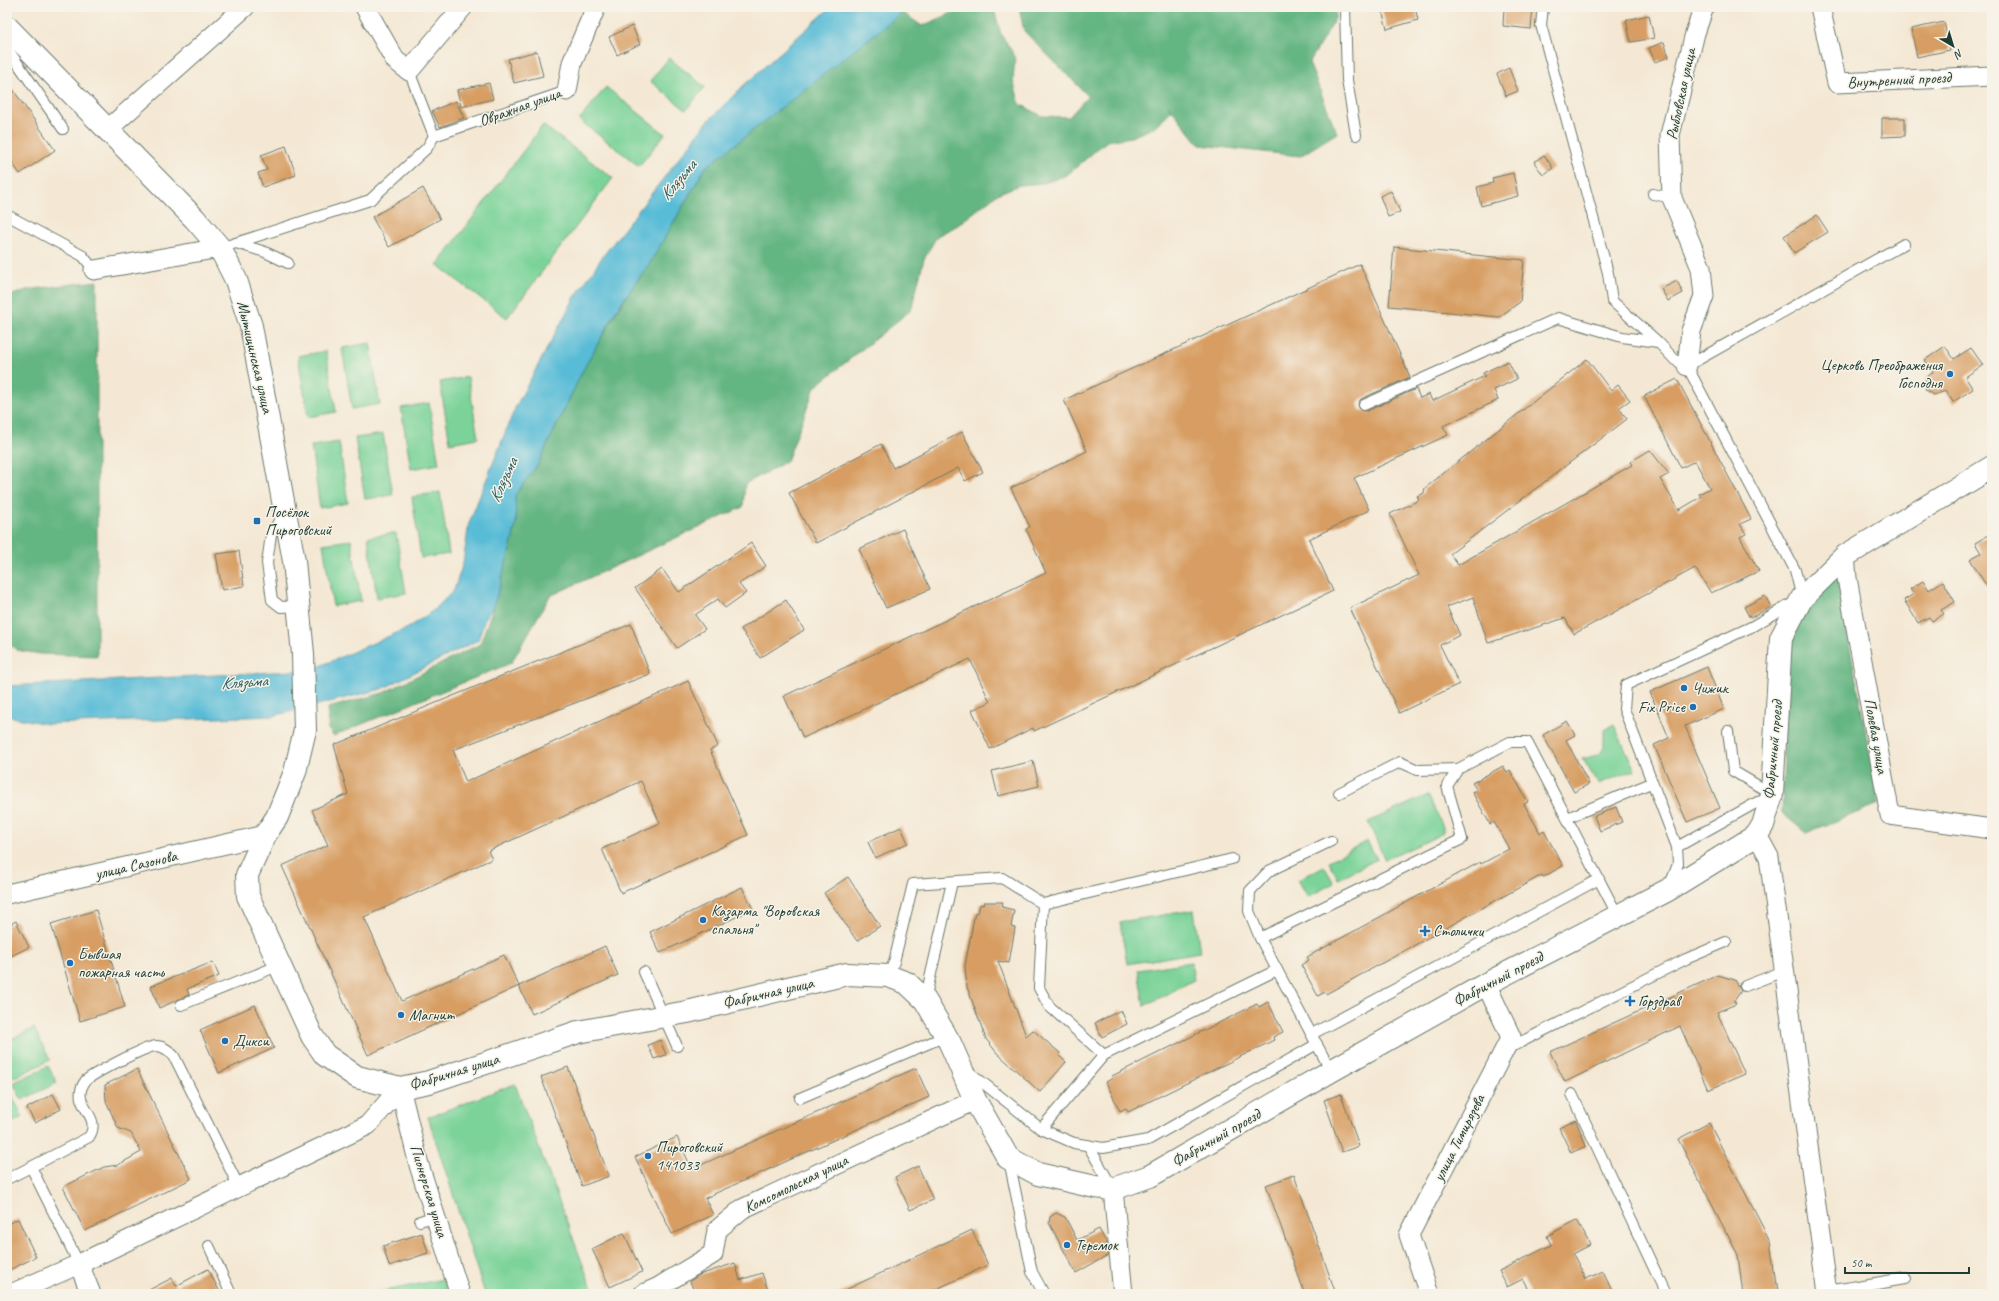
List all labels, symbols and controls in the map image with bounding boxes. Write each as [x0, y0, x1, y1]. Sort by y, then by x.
north arrow [1933, 26, 1973, 66]
street label: Рыбловская улица [1662, 45, 1701, 142]
text: N [1950, 46, 1966, 63]
street label: Внутренний проезд [1847, 67, 1953, 93]
street label: Овражная улица [476, 82, 565, 131]
water label: Клязьма [655, 154, 702, 205]
street label: Мытищинская улица [232, 299, 278, 416]
place label: Церковь Преображения Господня [1820, 355, 1944, 393]
marker: Церковь Преображения Господня [1945, 369, 1955, 379]
water label: Клязьма [484, 453, 523, 506]
place label: Посёлок Пироговский [265, 502, 333, 540]
marker: Посёлок Пироговский [252, 516, 262, 526]
water label: Клязьма [220, 670, 270, 694]
place label: Чижик [1692, 678, 1729, 698]
marker: Чижик [1679, 683, 1689, 693]
place label: Fix Price [1638, 697, 1687, 717]
street label: Полевая улица [1859, 697, 1893, 776]
street label: Фабричный проезд [1759, 698, 1787, 800]
marker: Fix Price [1688, 702, 1698, 712]
street label: улица Сазонова [92, 846, 180, 884]
place label: Казарма "Воровская спальня" [711, 901, 821, 939]
marker: Казарма "Воровская спальня" [698, 915, 708, 925]
place label: Столички [1433, 921, 1484, 941]
marker: Столички [1420, 926, 1430, 936]
place label: Бывшая пожарная часть [78, 944, 166, 982]
street label: Фабричный проезд [1449, 946, 1548, 1011]
marker: Бывшая пожарная часть [65, 958, 75, 968]
street label: Фабричная улица [721, 973, 816, 1013]
place label: Горздрав [1638, 991, 1683, 1011]
marker: Горздрав [1625, 996, 1635, 1006]
place label: Магнит [409, 1005, 456, 1025]
marker: Магнит [396, 1010, 406, 1020]
place label: Дикси [233, 1031, 270, 1051]
marker: Дикси [220, 1036, 230, 1046]
street label: Фабричная улица [407, 1049, 502, 1095]
street label: улица Тимирязева [1428, 1090, 1490, 1186]
street label: Фабричный проезд [1168, 1104, 1265, 1172]
place label: Пироговский 141033 [656, 1137, 724, 1175]
street label: Пионерская улица [405, 1142, 453, 1241]
street label: Комсомольская улица [741, 1150, 852, 1218]
marker: Пироговский 141033 [643, 1151, 653, 1161]
place label: Теремок [1075, 1235, 1119, 1255]
marker: Теремок [1062, 1240, 1072, 1250]
scale bar [1845, 1249, 1969, 1275]
text: 50 m [1851, 1255, 1873, 1271]

